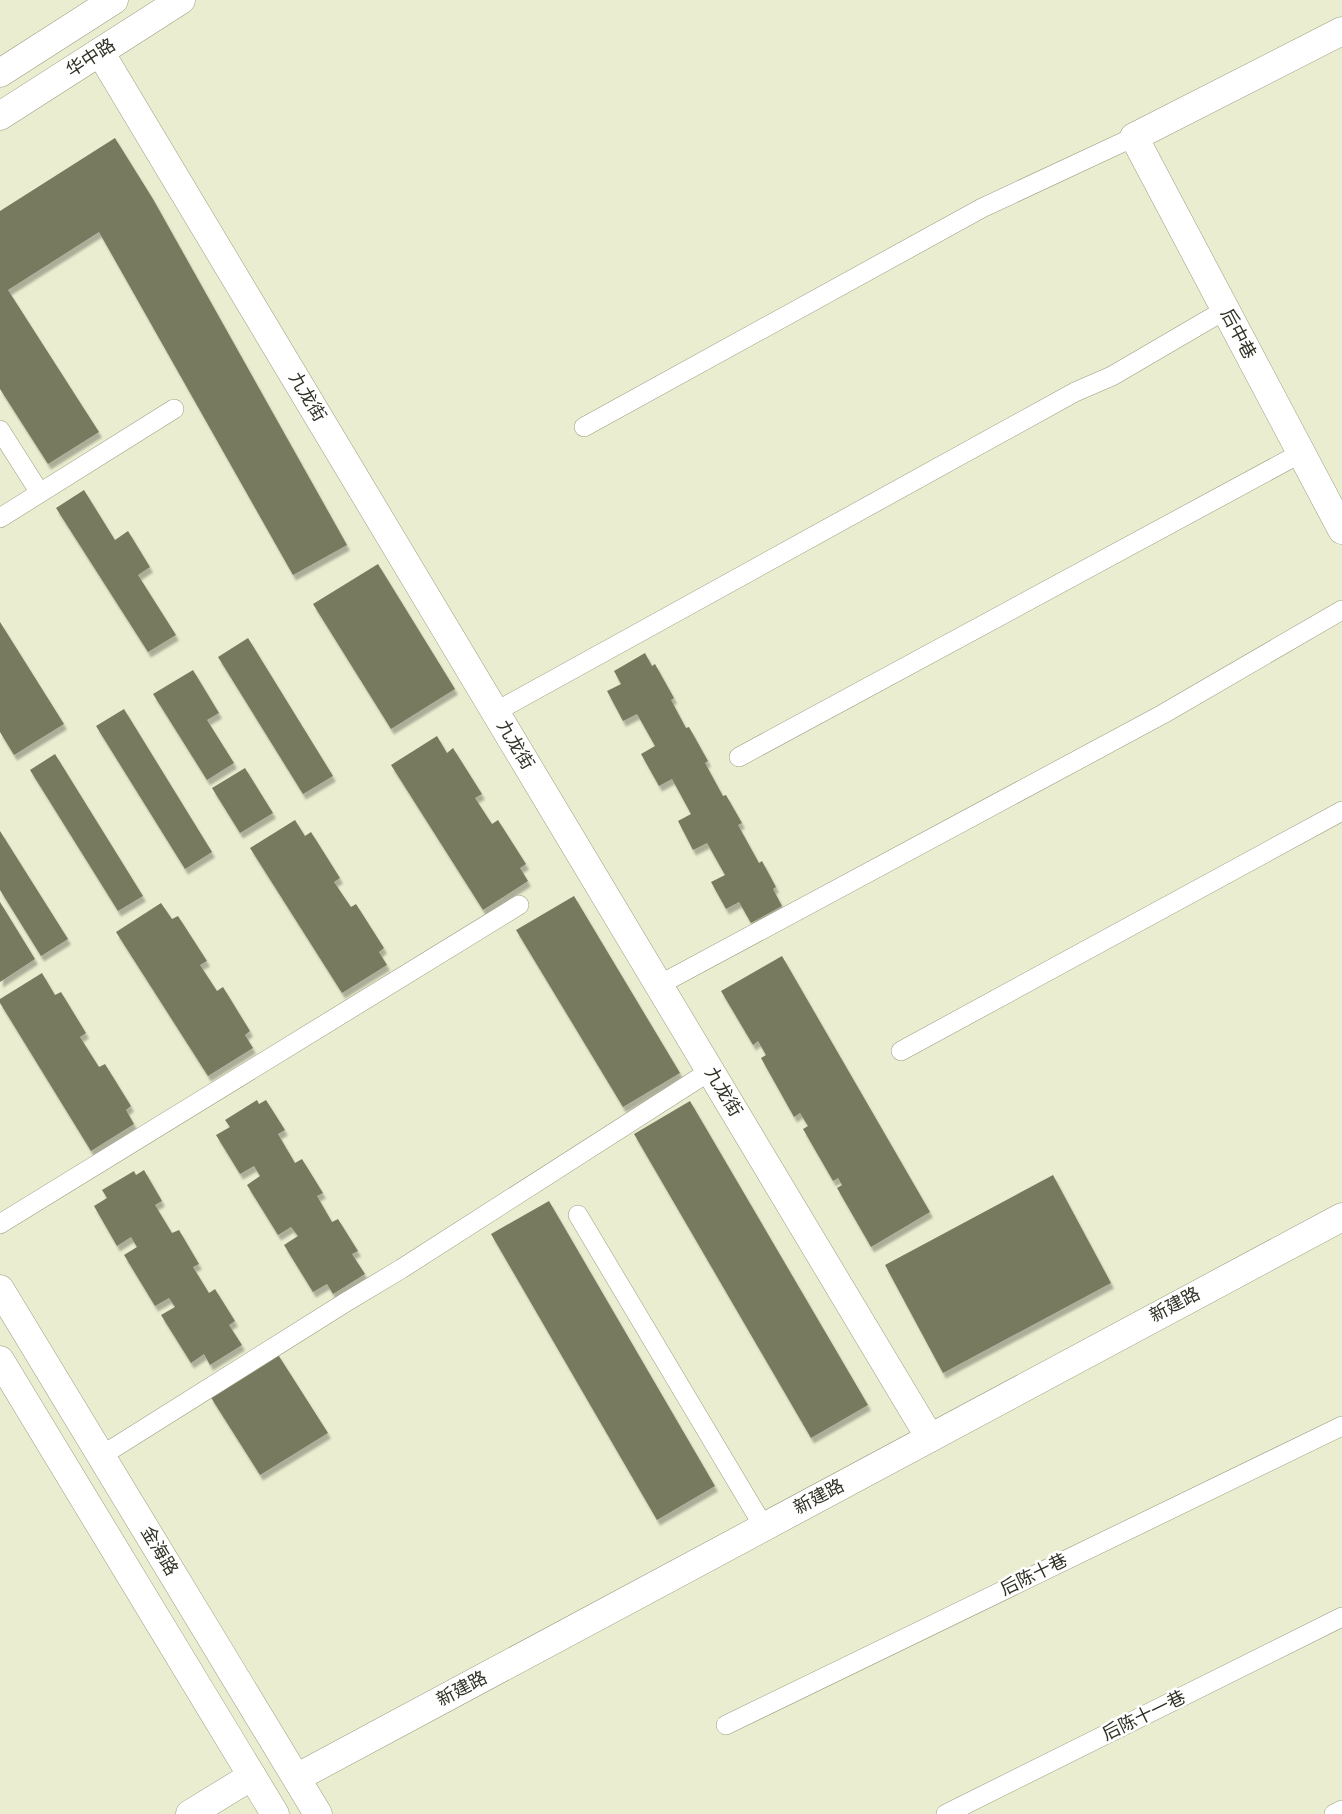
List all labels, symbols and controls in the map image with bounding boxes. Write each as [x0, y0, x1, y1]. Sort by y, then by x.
street label: 华中路 [61, 32, 121, 84]
street label: 后中巷 [1213, 304, 1263, 364]
street label: 九龙街 [282, 367, 332, 427]
street label: 九龙街 [490, 715, 540, 775]
street label: 九龙街 [698, 1062, 748, 1122]
street label: 新建路 [1145, 1280, 1205, 1330]
street label: 新建路 [789, 1472, 849, 1522]
street label: 金海路 [134, 1521, 184, 1581]
street label: 后陈十巷 [996, 1547, 1072, 1603]
street label: 新建路 [432, 1664, 492, 1714]
street label: 后陈十一巷 [1098, 1684, 1190, 1748]

